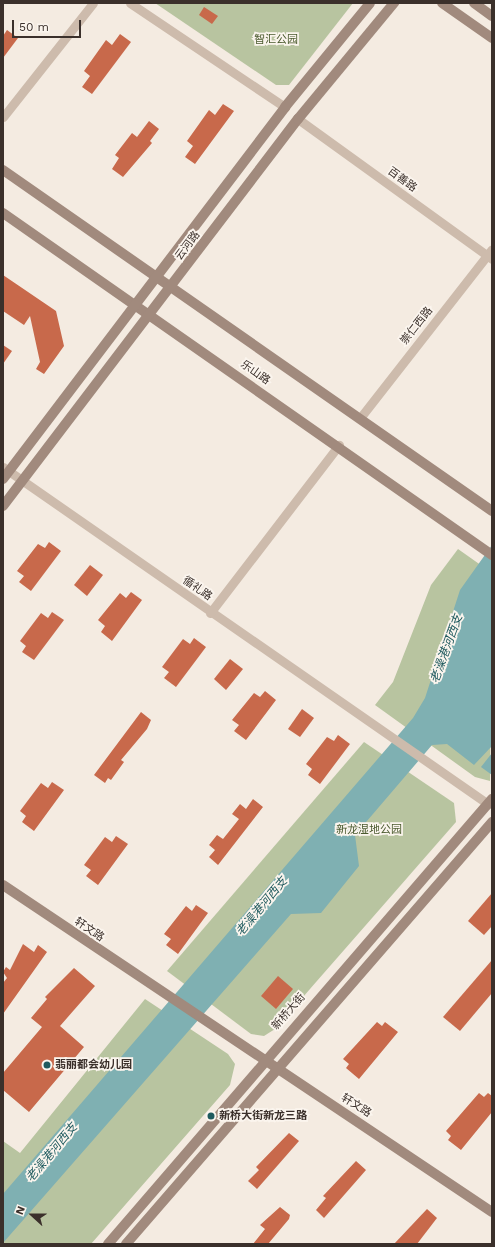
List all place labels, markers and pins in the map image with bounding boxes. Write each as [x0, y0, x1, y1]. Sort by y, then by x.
place label: 翡丽都会幼儿园 [55, 1058, 132, 1072]
marker: 翡丽都会幼儿园 [42, 1060, 52, 1070]
place label: 新桥大街新龙三路 [219, 1109, 307, 1123]
marker: 新桥大街新龙三路 [206, 1111, 216, 1121]

